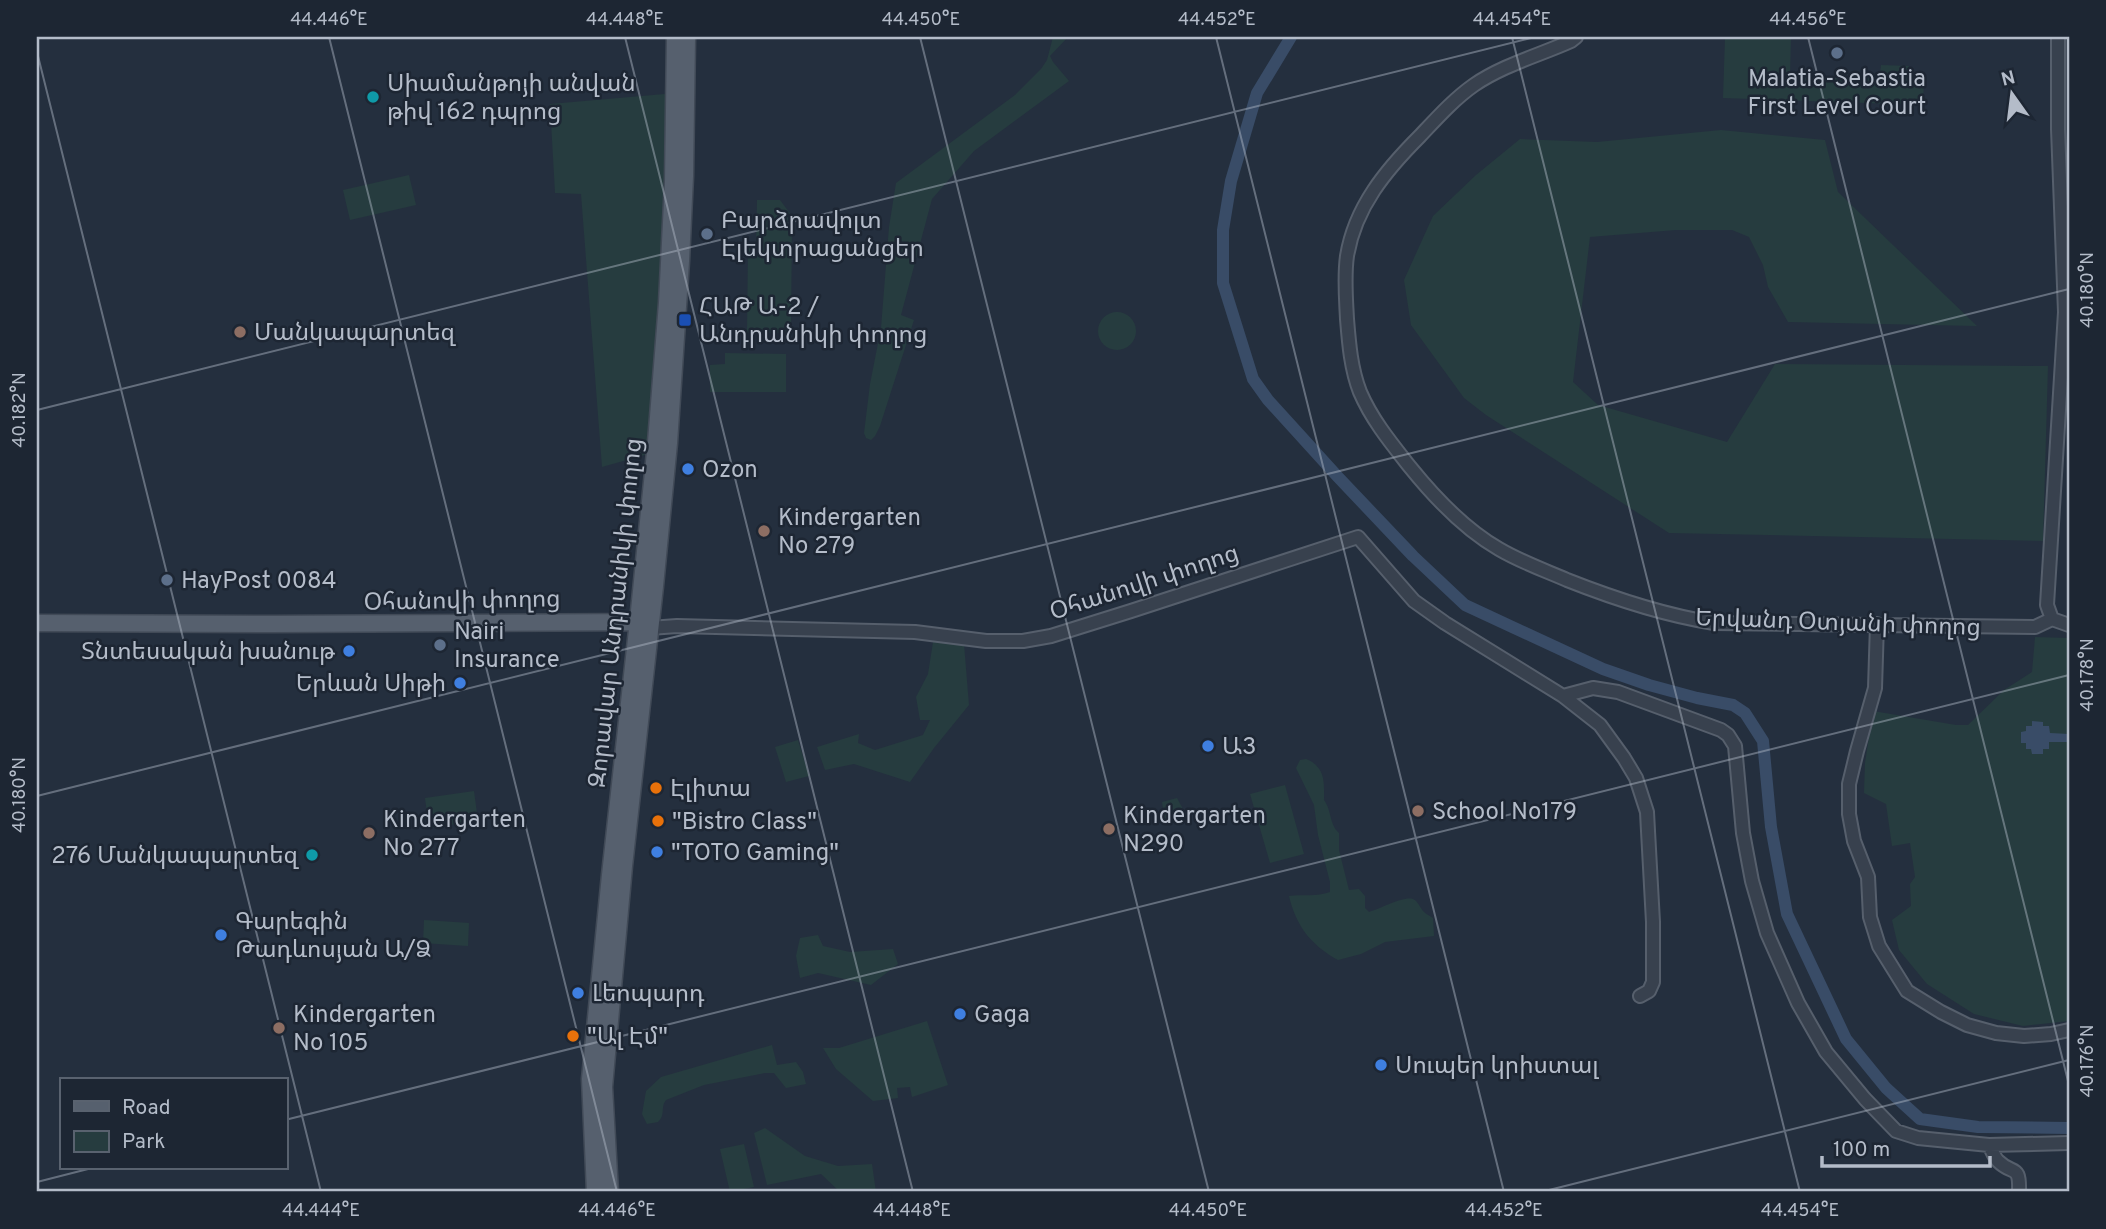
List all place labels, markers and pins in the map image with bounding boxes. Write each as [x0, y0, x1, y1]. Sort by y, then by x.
marker: Malatia-Sebastia First Level Court [1829, 45, 1845, 61]
place label: Malatia-Sebastia First Level Court [1748, 65, 1926, 123]
place label: Սիամանթոյի անվան թիվ 162 դպրոց [387, 70, 636, 128]
marker: Սիամանթոյի անվան թիվ 162 դպրոց [365, 89, 381, 105]
place label: Բարձրավոլտ Էլեկտրացանցեր [721, 207, 924, 265]
marker: Բարձրավոլտ Էլեկտրացանցեր [699, 226, 715, 242]
place label: ՀԱԹ Ա-2 / Անդրանիկի փողոց [699, 293, 927, 351]
marker: ՀԱԹ Ա-2 / Անդրանիկի փողոց [677, 312, 693, 328]
place label: Մանկապարտեզ [254, 319, 457, 349]
marker: Մանկապարտեզ [232, 324, 248, 340]
place label: Ozon [702, 456, 758, 486]
marker: Ozon [680, 461, 696, 477]
place label: Kindergarten No 279 [778, 504, 921, 562]
marker: Kindergarten No 279 [756, 523, 772, 539]
place label: HayPost 0084 [181, 567, 337, 597]
marker: HayPost 0084 [159, 572, 175, 588]
place label: Nairi Insurance [454, 618, 560, 676]
marker: Nairi Insurance [432, 637, 448, 653]
place label: Տնտեսական խանութ [81, 638, 336, 668]
marker: Տնտեսական խանութ [341, 643, 357, 659]
place label: Երևան Սիթի [296, 670, 446, 700]
marker: Երևան Սիթի [452, 675, 468, 691]
place label: Ա3 [1222, 733, 1256, 763]
marker: Ա3 [1200, 738, 1216, 754]
place label: Էլիտա [670, 775, 751, 805]
marker: Էլիտա [648, 780, 664, 796]
place label: School No179 [1432, 798, 1577, 828]
place label: Kindergarten N290 [1123, 802, 1266, 860]
marker: School No179 [1410, 803, 1426, 819]
place label: Kindergarten No 277 [383, 806, 526, 864]
place label: "Bistro Class" [672, 808, 817, 838]
marker: "Bistro Class" [650, 813, 666, 829]
marker: Kindergarten N290 [1101, 821, 1117, 837]
marker: Kindergarten No 277 [361, 825, 377, 841]
place label: "TOTO Gaming" [671, 839, 839, 869]
place label: 276 Մանկապարտեզ [51, 842, 300, 872]
marker: "TOTO Gaming" [649, 844, 665, 860]
marker: 276 Մանկապարտեզ [304, 847, 320, 863]
place label: Գարեգին Թադևոսյան Ա/Ձ [235, 908, 431, 966]
marker: Գարեգին Թադևոսյան Ա/Ձ [213, 927, 229, 943]
place label: Լեոպարդ [592, 980, 705, 1010]
marker: Լեոպարդ [570, 985, 586, 1001]
place label: Kindergarten No 105 [293, 1001, 436, 1059]
place label: Gaga [974, 1001, 1030, 1031]
marker: Gaga [952, 1006, 968, 1022]
marker: Kindergarten No 105 [271, 1020, 287, 1036]
place label: "Ալ Էմ" [587, 1023, 668, 1053]
marker: "Ալ Էմ" [565, 1028, 581, 1044]
place label: Սուպեր կրիստալ [1395, 1052, 1599, 1082]
marker: Սուպեր կրիստալ [1373, 1057, 1389, 1073]

